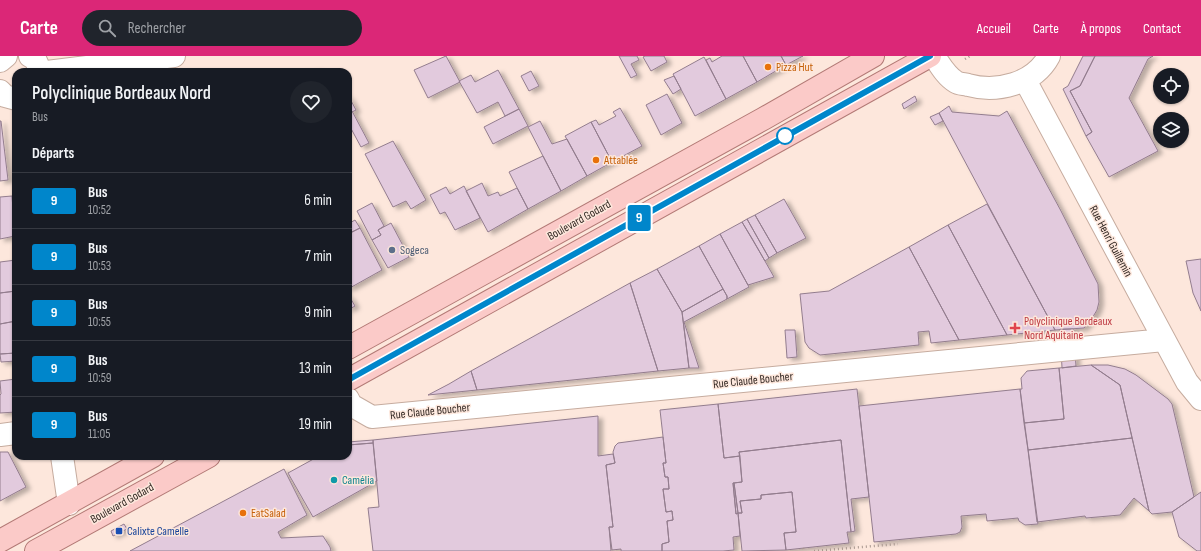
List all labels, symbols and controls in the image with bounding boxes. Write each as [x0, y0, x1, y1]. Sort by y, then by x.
search box [82, 10, 362, 46]
text: Carte [20, 17, 58, 40]
icon: search [96, 17, 118, 39]
text: Rechercher [128, 19, 186, 38]
text: Accueil [977, 20, 1011, 37]
text: Carte [1033, 20, 1059, 37]
text: À propos [1081, 20, 1121, 37]
text: Contact [1143, 20, 1181, 37]
place label: Pizza Hut [776, 60, 814, 75]
marker: Pizza Hut [763, 62, 773, 72]
map controls [1153, 68, 1189, 148]
button: locate [1153, 68, 1189, 104]
button: heart [290, 81, 332, 123]
text: Polyclinique Bordeaux Nord [32, 82, 211, 105]
text: Bus [32, 109, 48, 125]
button: layers [1153, 112, 1189, 148]
unlabelled marker [776, 127, 794, 145]
text: Départs [32, 144, 74, 163]
place label: Attablée [603, 153, 638, 168]
marker: Attablée [591, 155, 601, 165]
text: Bus [88, 183, 107, 202]
text: 6 min [304, 191, 332, 210]
text: 9 [51, 192, 57, 209]
street label: Boulevard Godard [545, 197, 614, 244]
text: 10:52 [88, 202, 111, 218]
street label: Rue Henri Guillemin [1085, 203, 1136, 279]
line badge: 9 [626, 205, 652, 231]
text: 9 [636, 209, 642, 226]
text: Bus [88, 239, 107, 258]
place label: Sogeca [400, 243, 429, 258]
marker: Sogeca [387, 245, 397, 255]
text: 7 min [305, 247, 332, 266]
text: 9 [51, 248, 57, 265]
text: 10:53 [88, 258, 111, 274]
text: Bus [88, 295, 107, 314]
text: 9 min [304, 303, 332, 322]
text: 9 [51, 304, 57, 321]
text: 10:55 [88, 314, 111, 330]
place label: Polyclinique Bordeaux Nord Aquitaine [1024, 314, 1112, 343]
marker: Polyclinique Bordeaux Nord Aquitaine [1009, 322, 1021, 334]
text: Bus [88, 351, 107, 370]
text: 13 min [299, 359, 332, 378]
text: 9 [51, 360, 57, 377]
street label: Rue Claude Boucher [712, 369, 794, 392]
text: 10:59 [88, 370, 112, 386]
street label: Rue Claude Boucher [389, 400, 471, 423]
text: Bus [88, 407, 107, 426]
text: 19 min [299, 415, 332, 434]
text: 9 [51, 416, 57, 433]
text: 11:05 [88, 426, 111, 442]
place label: Camélia [342, 473, 374, 488]
marker: Camélia [329, 475, 339, 485]
street label: Boulevard Godard [88, 480, 157, 527]
place label: EatSalad [251, 506, 286, 521]
marker: EatSalad [238, 508, 248, 518]
place label: Calixte Camelle [127, 524, 189, 539]
marker: Calixte Camelle [114, 526, 124, 536]

